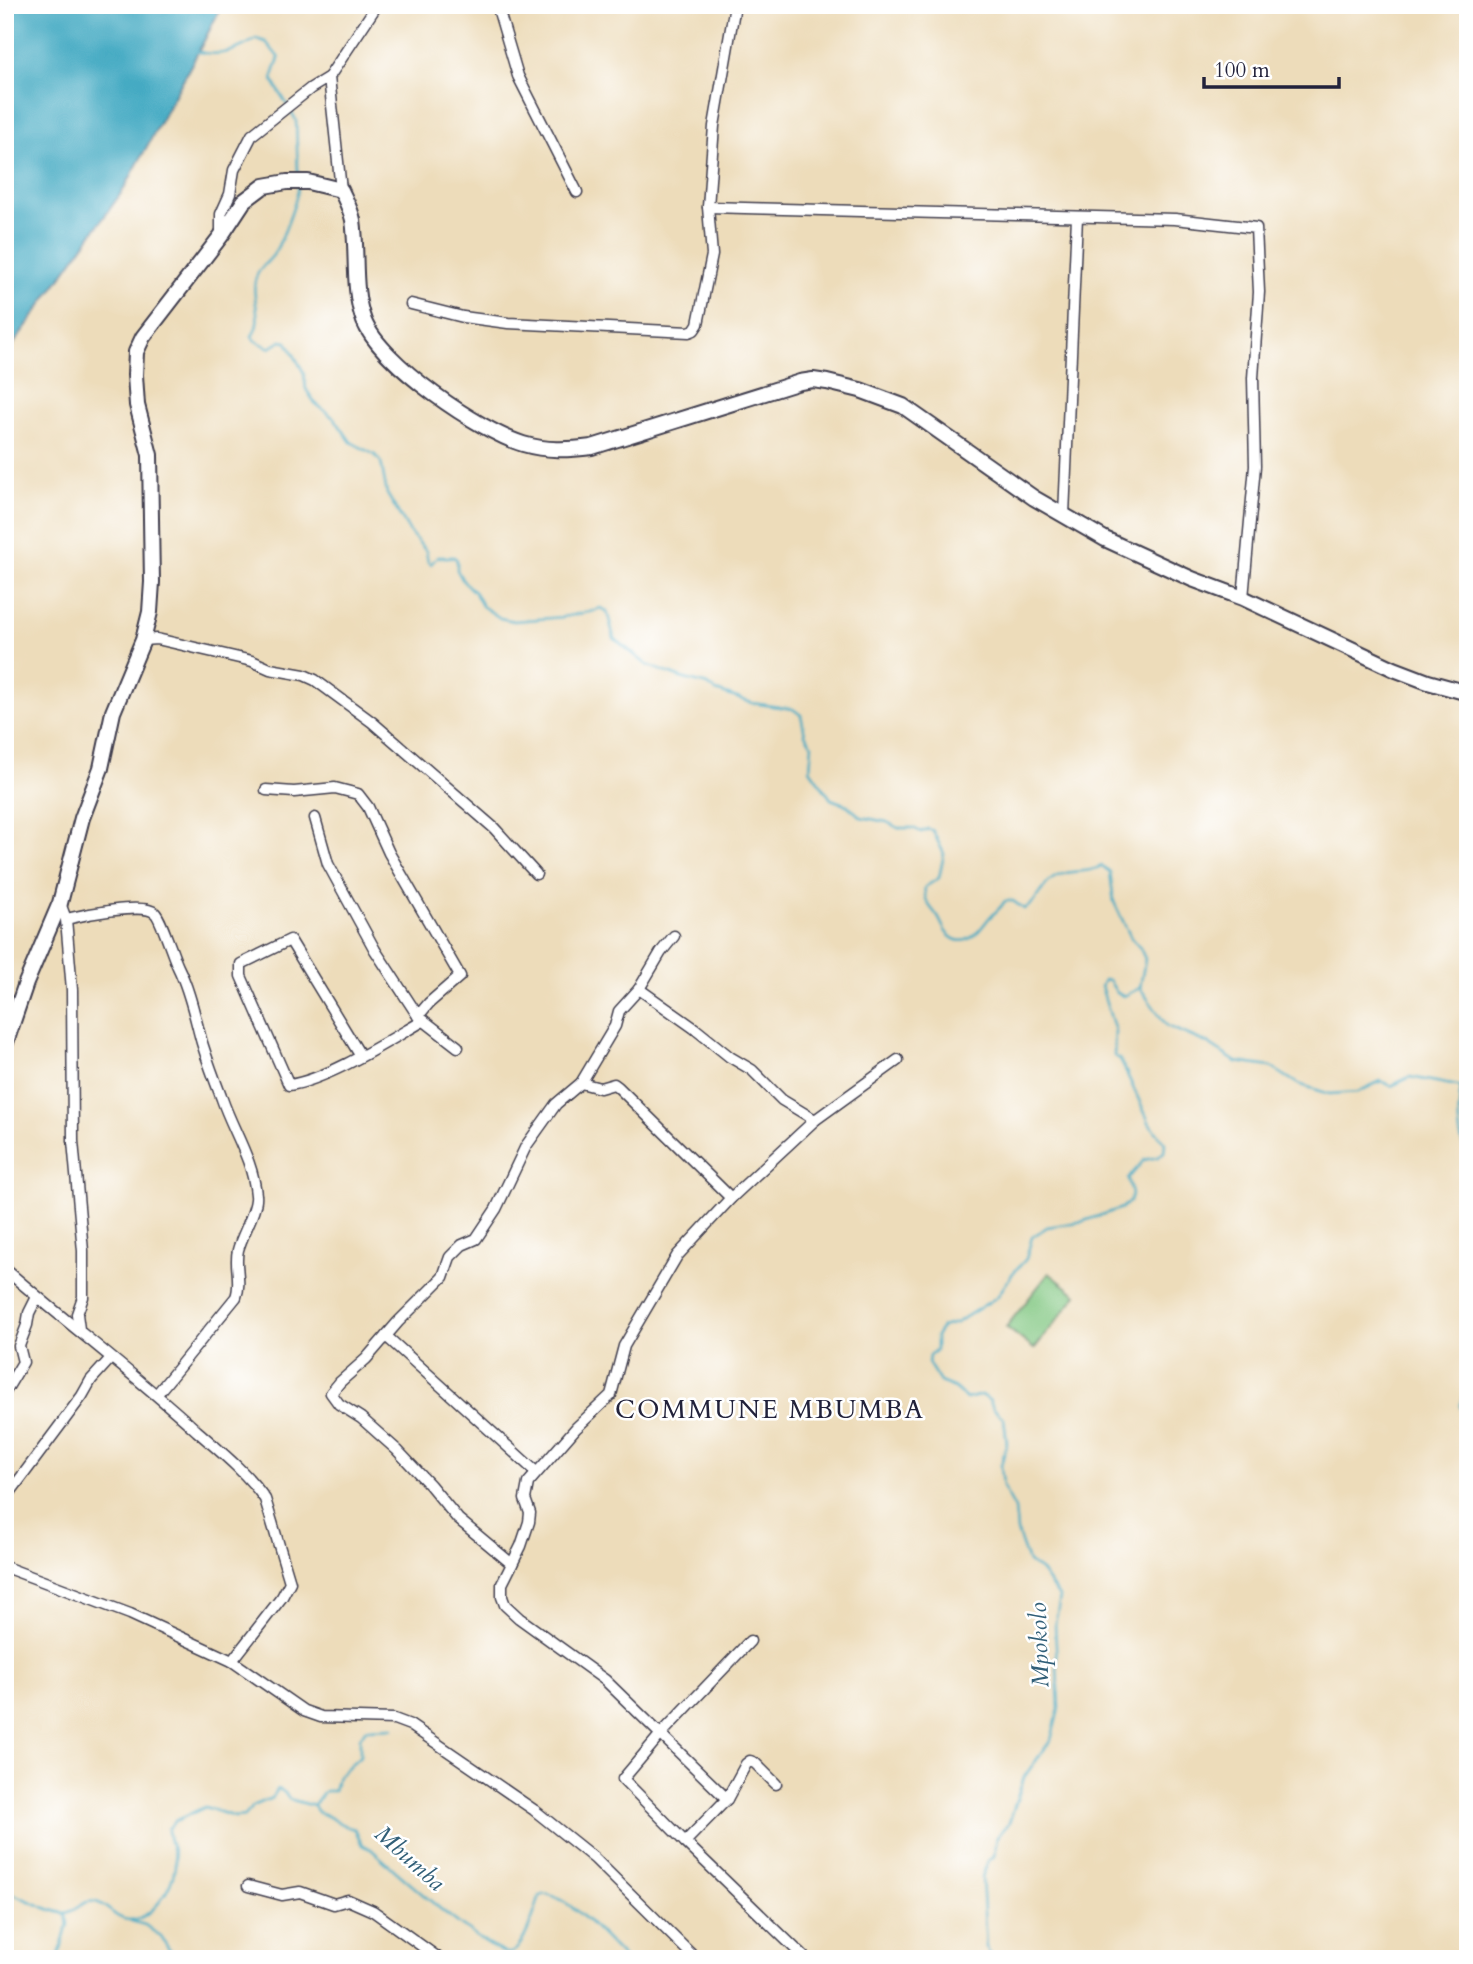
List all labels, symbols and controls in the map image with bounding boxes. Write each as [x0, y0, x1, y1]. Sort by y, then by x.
scale bar [1204, 46, 1338, 90]
text: 100 m [1214, 56, 1270, 85]
district label: COMMUNE MBUMBA [615, 1392, 925, 1427]
water label: Mpokolo [1022, 1602, 1057, 1688]
water label: Mbumba [367, 1818, 452, 1899]

